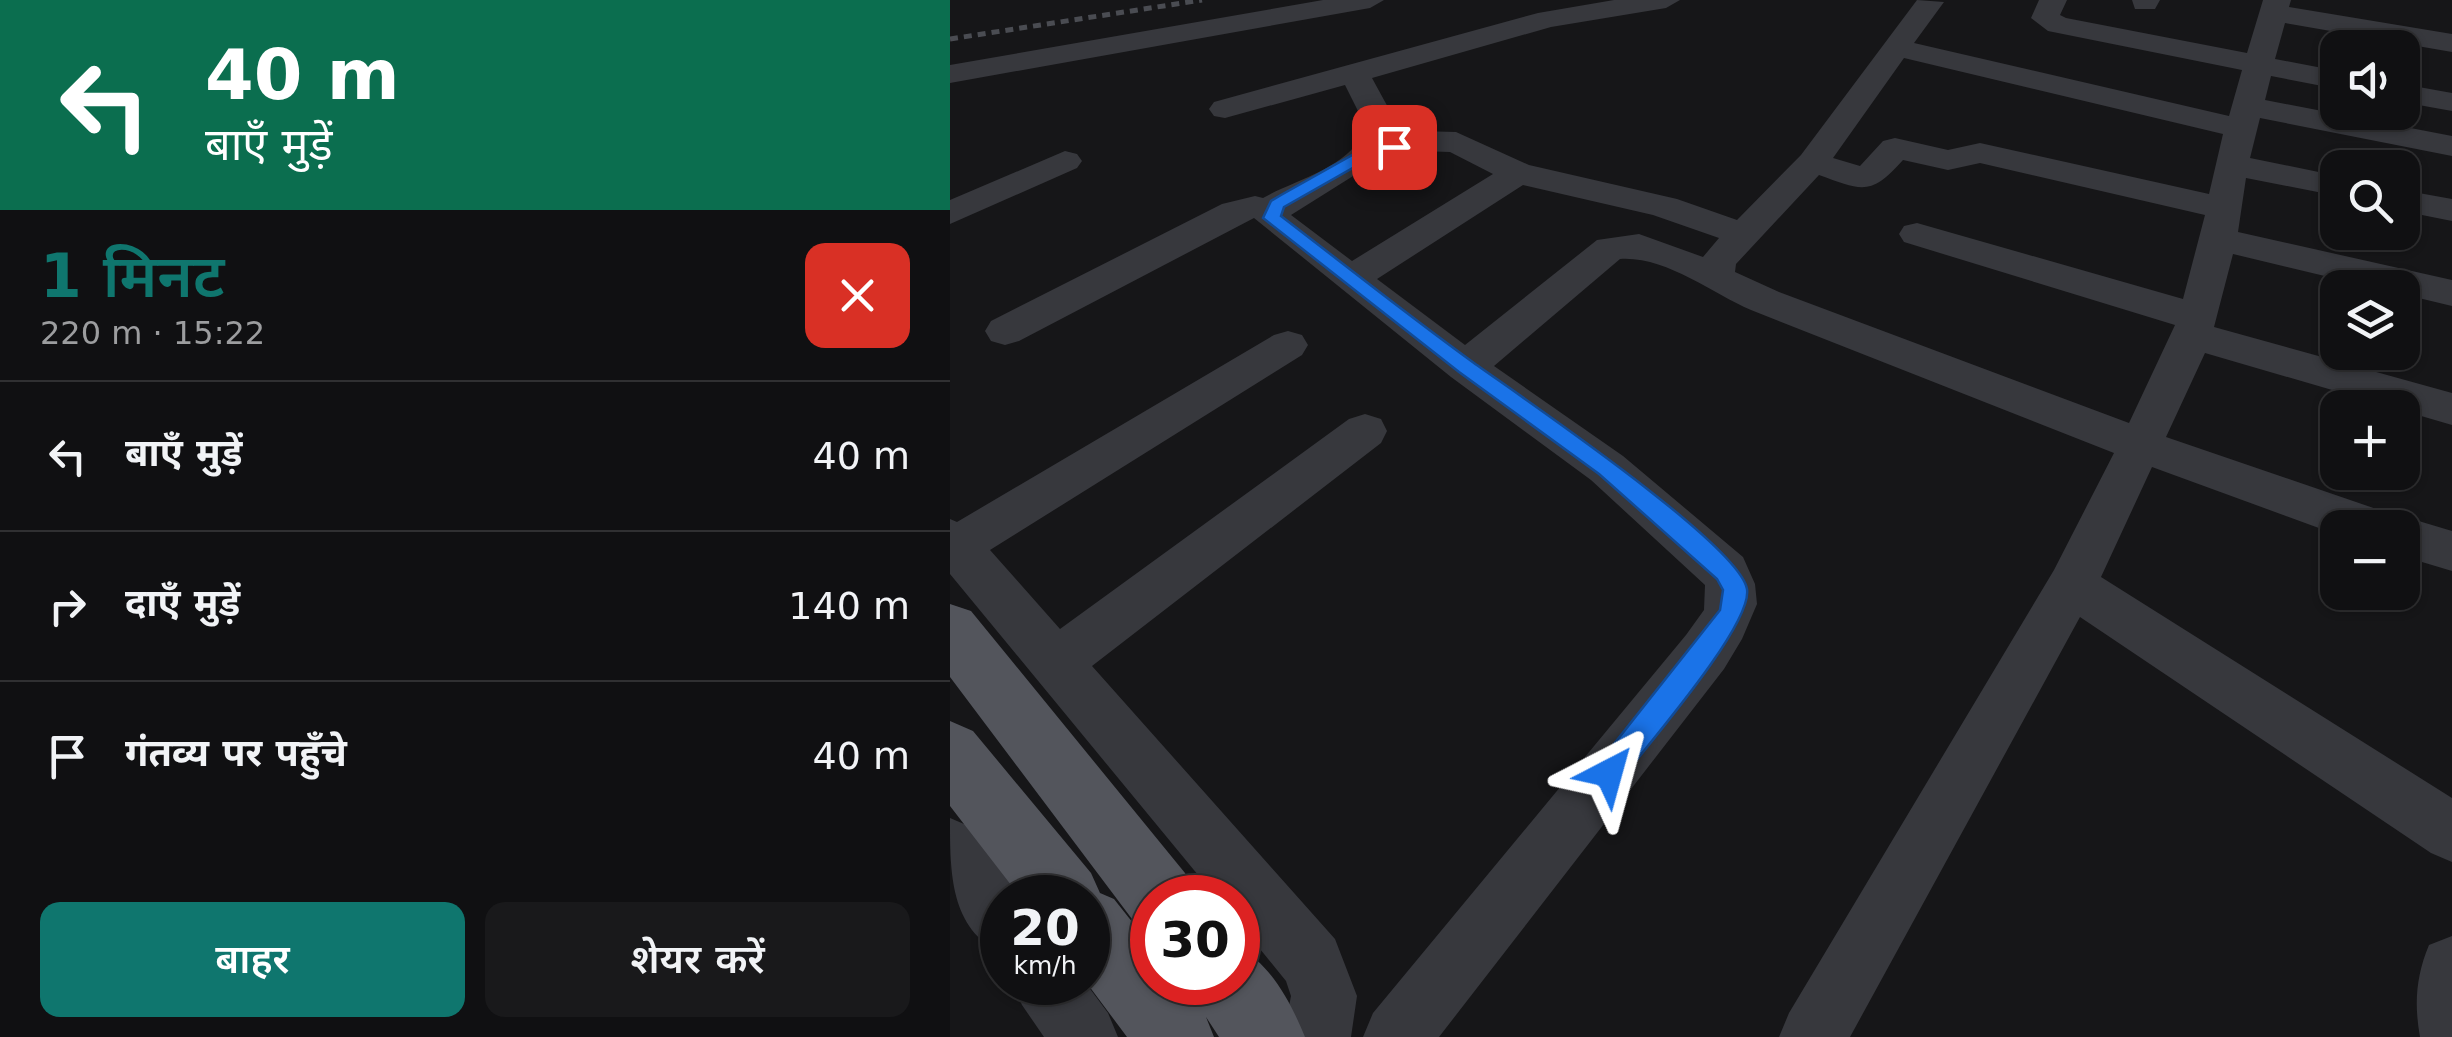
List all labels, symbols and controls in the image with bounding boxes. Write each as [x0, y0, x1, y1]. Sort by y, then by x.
map controls [2320, 30, 2420, 610]
button: sound [2320, 30, 2420, 130]
text: 40 m [205, 34, 400, 116]
icon: left [40, 40, 170, 170]
pin [1352, 105, 1437, 190]
text: बाएँ मुड़ें [205, 118, 333, 171]
icon: arrive [1367, 120, 1422, 175]
button: search [2320, 150, 2420, 250]
text: 1 मिनट [40, 241, 224, 311]
button: close [805, 243, 910, 348]
button: layers [2320, 270, 2420, 370]
text: 220 m · 15:22 [40, 314, 265, 352]
button: + [2320, 390, 2420, 490]
icon: left [40, 429, 95, 484]
text: बाएँ मुड़ें [125, 431, 242, 475]
text: 40 m [813, 434, 910, 478]
button: − [2320, 510, 2420, 610]
icon: right [40, 579, 95, 634]
text: दाएँ मुड़ें [125, 581, 240, 625]
text: 140 m [788, 584, 910, 628]
position arrow [1557, 721, 1661, 825]
icon: arrive [40, 729, 95, 784]
text: गंतव्य पर पहुँचे [125, 731, 347, 775]
text: 40 m [813, 734, 910, 778]
speed limit sign: 30 [1130, 875, 1260, 1005]
text: 20 [1010, 899, 1080, 957]
button: बाहर [40, 902, 465, 1017]
button: शेयर करें [485, 902, 910, 1017]
text: km/h [1013, 951, 1077, 980]

